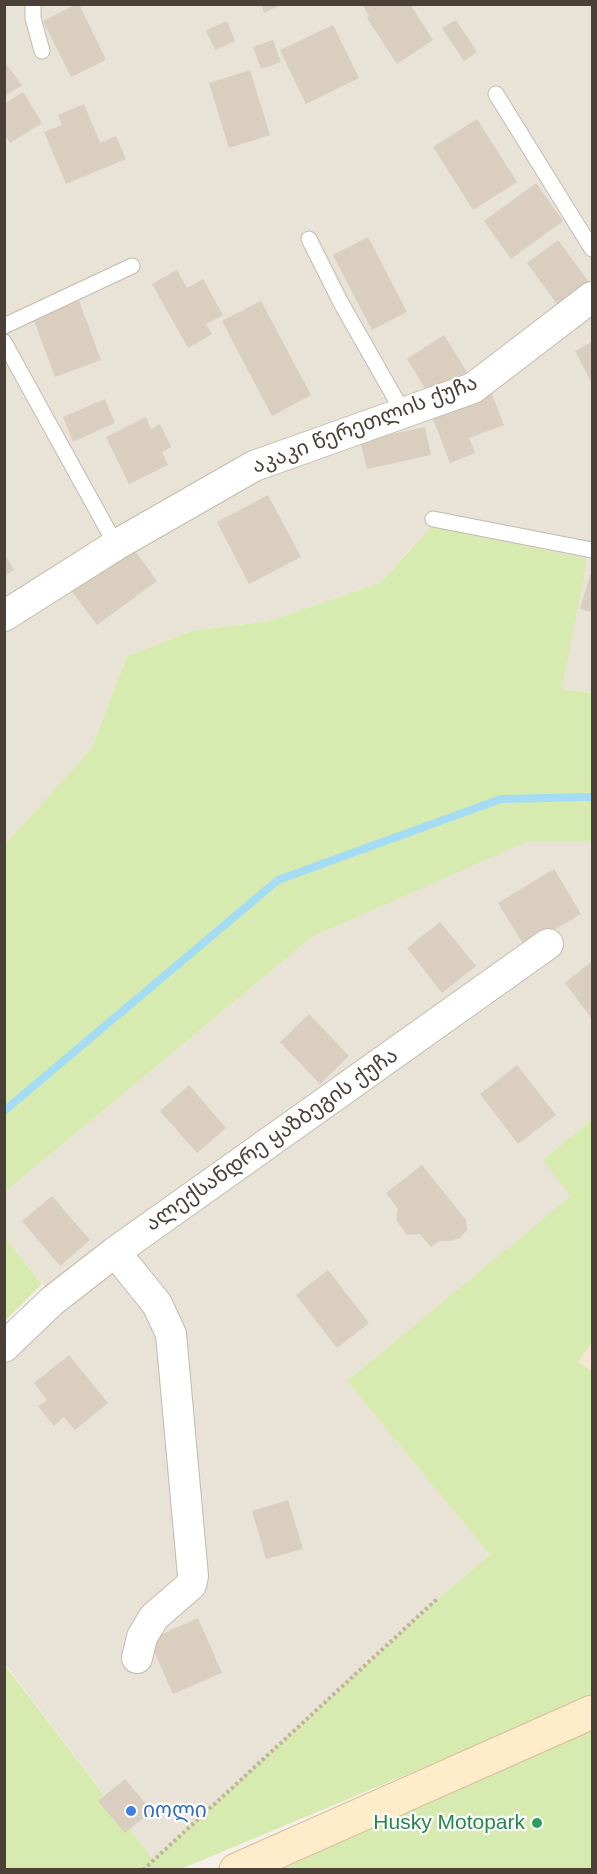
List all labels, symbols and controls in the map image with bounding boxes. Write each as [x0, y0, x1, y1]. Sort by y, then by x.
street label: აკაკი წერეთლის ქუჩა [249, 370, 481, 480]
street label: ალექსანდრე ყაზბეგის ქუჩა [141, 1043, 403, 1237]
place label: იოლი [143, 1798, 207, 1824]
marker: იოლი [124, 1804, 138, 1818]
place label: Husky Motopark [373, 1810, 525, 1836]
marker: Husky Motopark [530, 1816, 544, 1830]

